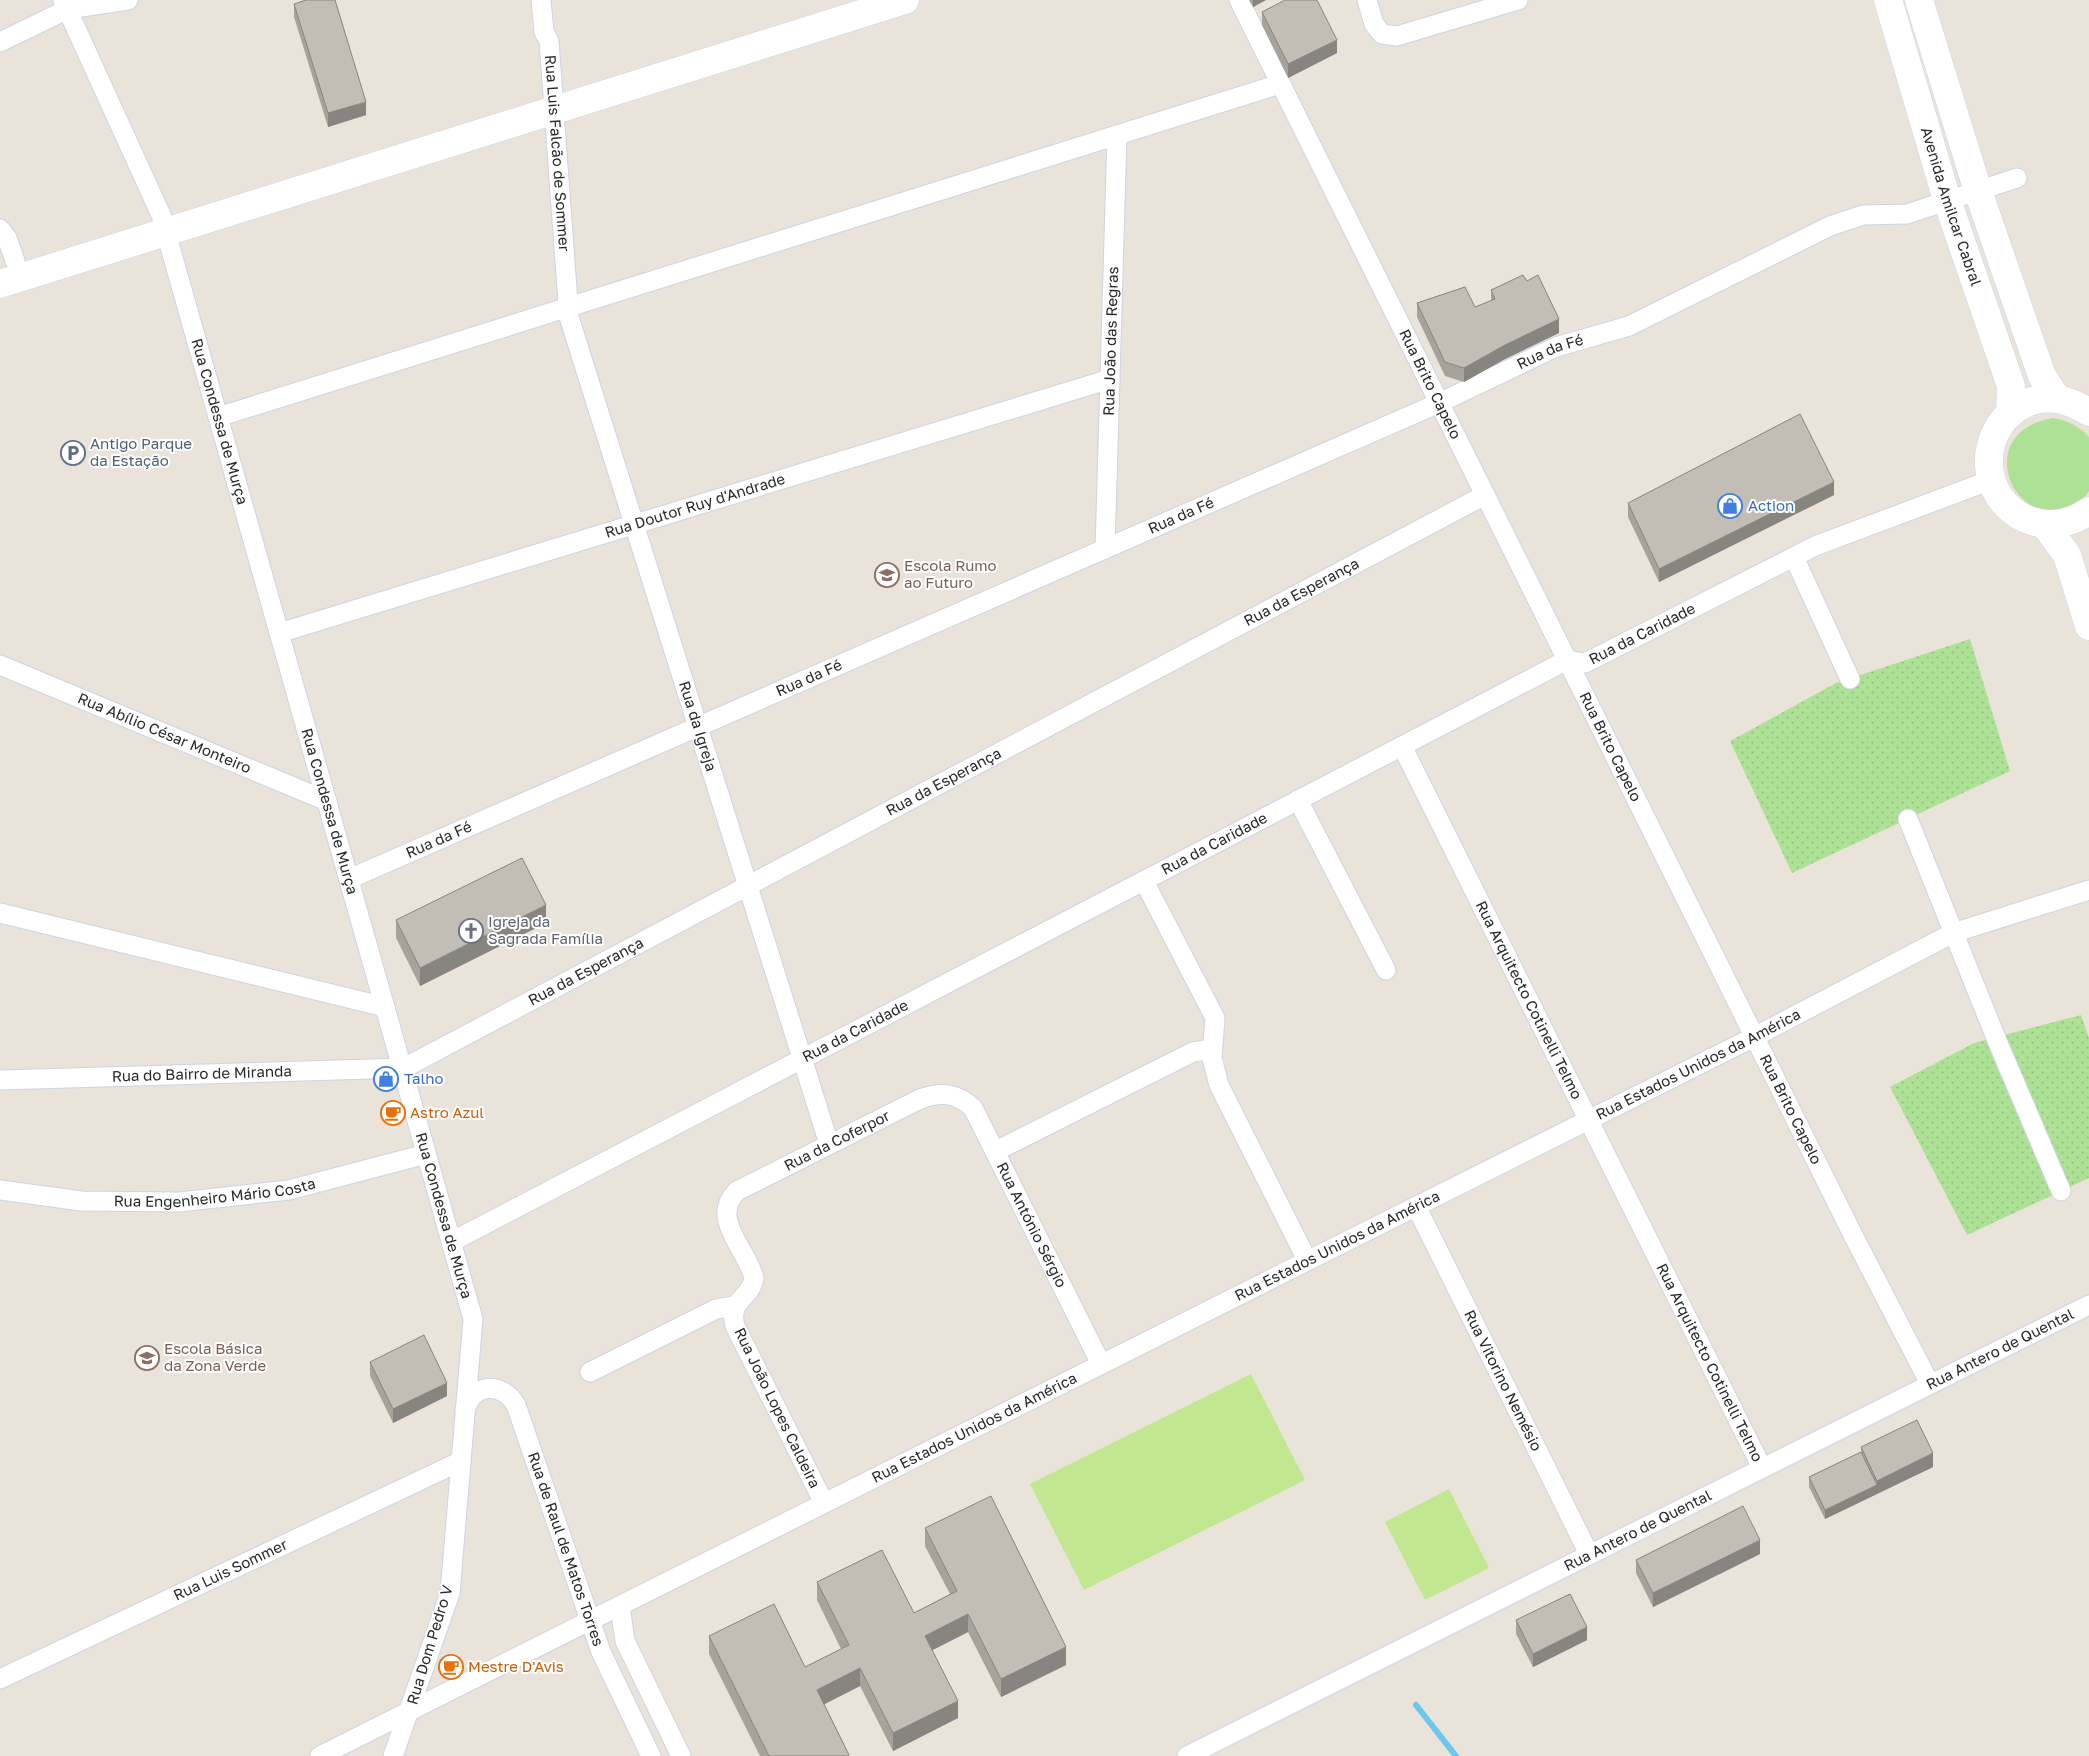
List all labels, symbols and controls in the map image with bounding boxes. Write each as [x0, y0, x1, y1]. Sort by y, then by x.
street label: Rua Luis Falcão de Sommer [542, 54, 574, 252]
street label: Avenida Amilcar Cabral [1918, 125, 1986, 288]
street label: Rua João das Regras [1099, 266, 1121, 416]
street label: Rua Brito Capelo [1396, 326, 1466, 442]
street label: Rua da Fé [1514, 330, 1585, 372]
street label: Rua Condessa de Murça [188, 336, 252, 506]
place label: Antigo Parque da Estação [90, 434, 192, 469]
parking icon: Antigo Parque da Estação [60, 440, 86, 466]
street label: Rua Doutor Ruy d'Andrade [602, 469, 787, 541]
street label: Rua da Fé [1145, 492, 1217, 537]
shop icon: Action [1717, 493, 1743, 519]
place label: Action [1748, 496, 1794, 514]
street label: Rua da Esperança [1240, 553, 1362, 629]
place label: Escola Rumo ao Futuro [904, 556, 997, 591]
school or university icon: Escola Rumo ao Futuro [874, 562, 900, 588]
street label: Rua da Caridade [1585, 598, 1698, 668]
street label: Rua da Fé [773, 655, 845, 699]
street label: Rua da Igreja [676, 678, 721, 773]
street label: Rua Abílio César Monteiro [75, 688, 254, 776]
street label: Rua Brito Capelo [1576, 688, 1646, 804]
street label: Rua Condessa de Murça [298, 726, 363, 896]
street label: Rua da Esperança [883, 743, 1004, 819]
street label: Rua da Caridade [1158, 808, 1270, 878]
street label: Rua da Fé [403, 816, 474, 861]
street label: Rua Arquitecto Cotinelli Telmo [1473, 898, 1587, 1102]
place label: Igreja da Sagrada Família [488, 912, 603, 947]
church icon: Igreja da Sagrada Família [458, 918, 484, 944]
street label: Rua da Esperança [525, 933, 646, 1009]
street label: Rua da Caridade [799, 995, 911, 1065]
street label: Rua Estados Unidos da América [1592, 1004, 1803, 1123]
street label: Rua Brito Capelo [1757, 1051, 1826, 1167]
street label: Rua do Bairro de Miranda [112, 1061, 292, 1085]
shop icon: Talho [373, 1066, 399, 1092]
place label: Talho [404, 1069, 443, 1087]
cafe icon: Astro Azul [380, 1100, 406, 1126]
place label: Astro Azul [410, 1103, 484, 1121]
street label: Rua da Coferpor [781, 1106, 892, 1174]
street label: Rua Condessa de Murça [413, 1130, 477, 1300]
street label: Rua António Sérgio [994, 1159, 1071, 1290]
street label: Rua Engenheiro Mário Costa [114, 1173, 317, 1210]
street label: Rua Estados Unidos da América [1231, 1186, 1442, 1304]
street label: Rua Arquitecto Cotinelli Telmo [1653, 1260, 1767, 1464]
street label: Rua Antero de Quental [1923, 1304, 2076, 1393]
street label: Rua Vitorino Nemésio [1461, 1307, 1546, 1454]
street label: Rua João Lopes Caldeira [731, 1324, 825, 1491]
place label: Escola Básica da Zona Verde [164, 1339, 266, 1374]
school or university icon: Escola Básica da Zona Verde [134, 1345, 160, 1371]
street label: Rua Estados Unidos da América [868, 1368, 1079, 1486]
street label: Rua de Raul de Matos Torres [525, 1449, 608, 1648]
street label: Rua Antero de Quental [1561, 1485, 1714, 1574]
street label: Rua Luis Sommer [170, 1534, 290, 1604]
street label: Rua Dom Pedro V [402, 1583, 456, 1707]
cafe icon: Mestre D'Avis [438, 1654, 464, 1680]
place label: Mestre D'Avis [468, 1657, 564, 1675]

